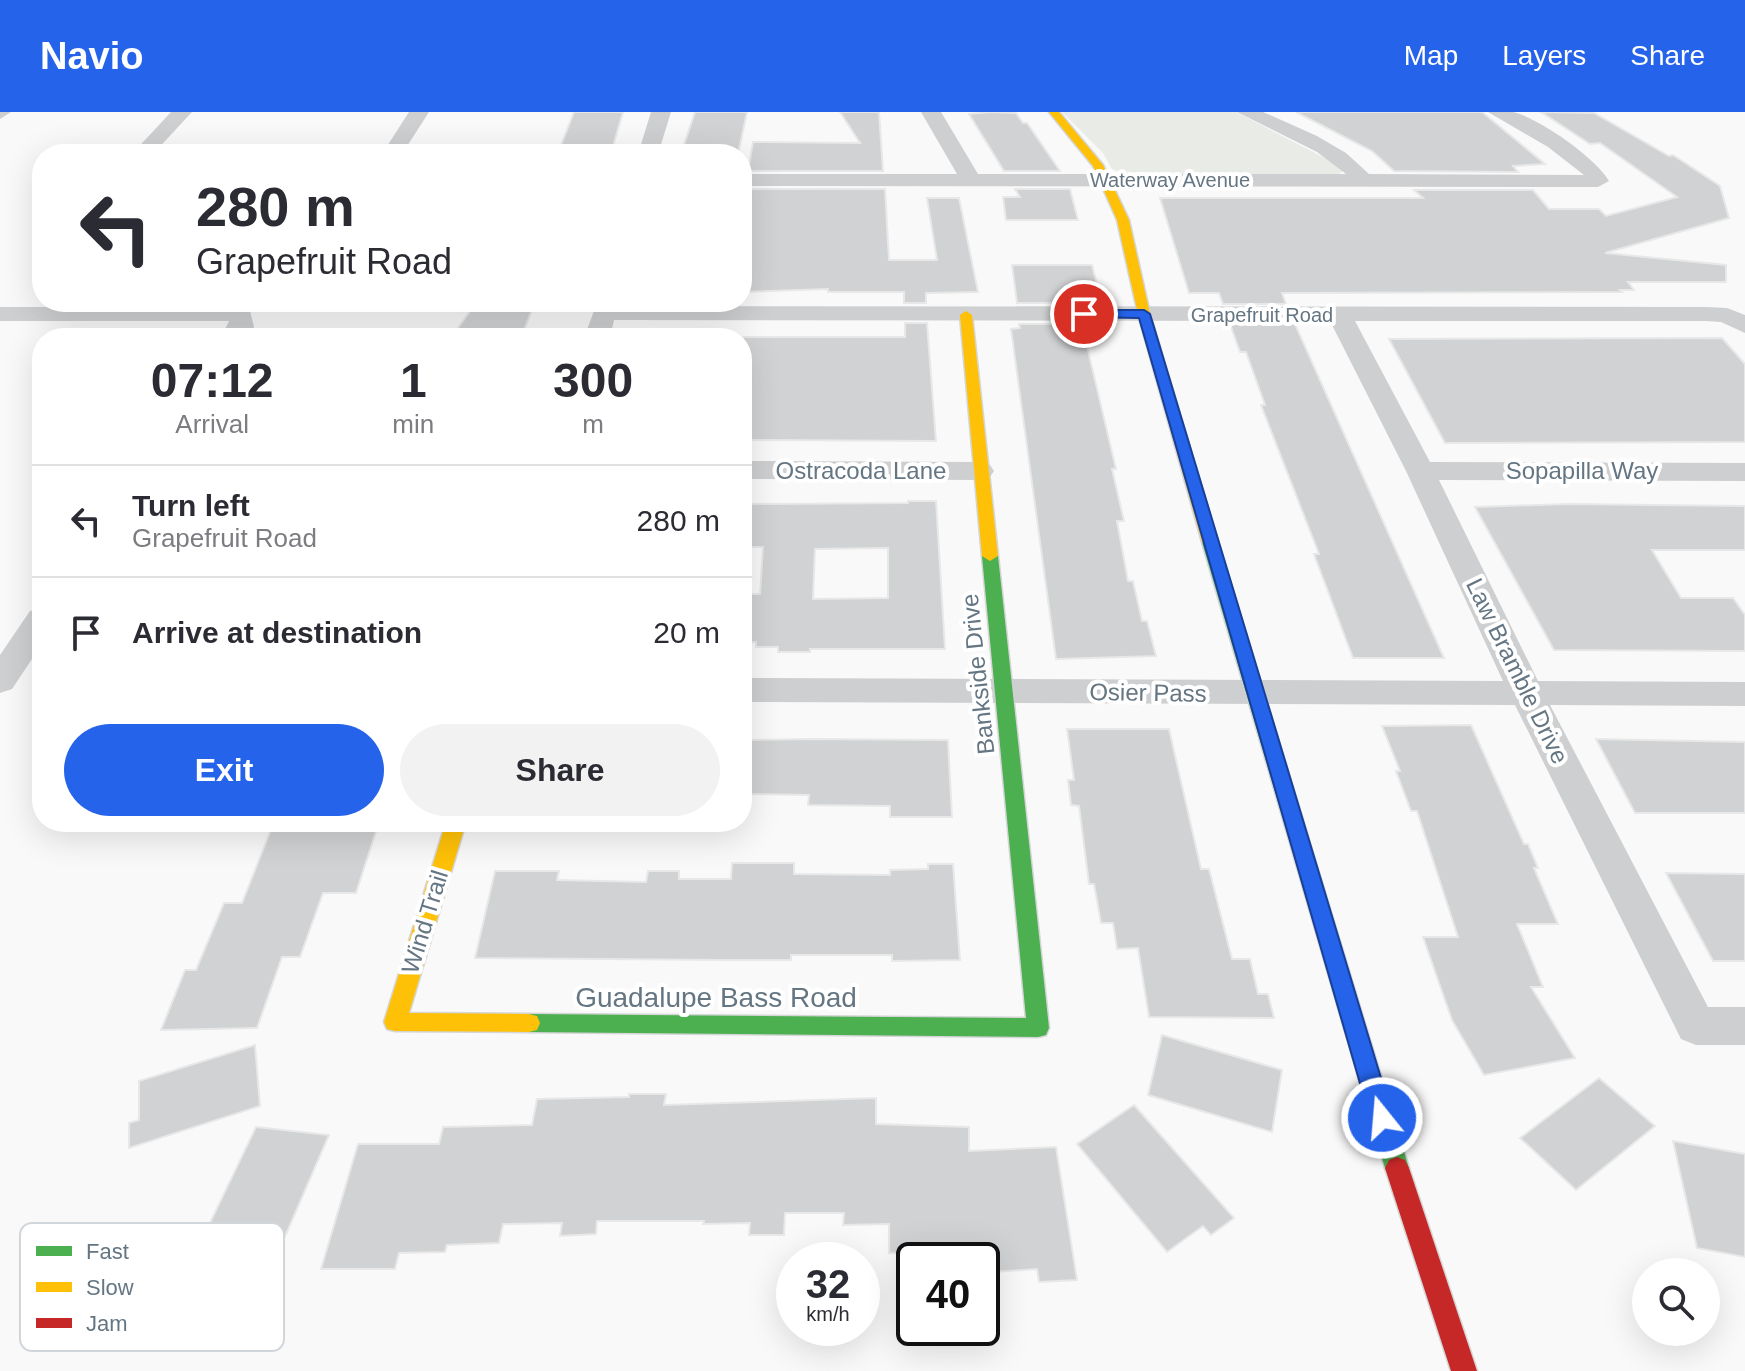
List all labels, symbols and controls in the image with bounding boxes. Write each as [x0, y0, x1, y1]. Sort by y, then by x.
text: Navio [40, 35, 143, 77]
text: Map [1404, 40, 1458, 71]
text: Layers [1502, 40, 1586, 71]
text: Share [1630, 40, 1705, 71]
street label: Waterway Avenue [1090, 169, 1250, 191]
text: 280 m [196, 175, 355, 238]
icon: left [64, 176, 168, 280]
text: Grapefruit Road [196, 241, 452, 282]
pin [1050, 280, 1118, 348]
icon: arrive [1062, 292, 1106, 336]
street label: Grapefruit Road [1191, 304, 1333, 326]
text: 07:12 [151, 354, 274, 407]
text: 1 [400, 354, 427, 407]
text: 300 [553, 354, 633, 407]
text: Arrival [175, 409, 249, 439]
text: min [392, 409, 434, 439]
text: m [582, 409, 604, 439]
street label: Ostracoda Lane [776, 457, 946, 484]
street label: Sopapilla Way [1506, 457, 1658, 484]
text: Turn left [132, 489, 250, 522]
icon: left [64, 499, 108, 543]
text: 280 m [637, 504, 720, 537]
text: Grapefruit Road [132, 523, 317, 553]
street label: Law Bramble Drive [1461, 574, 1574, 768]
street label: Bankside Drive [956, 592, 999, 756]
icon: arrive [64, 611, 108, 655]
text: Arrive at destination [132, 616, 422, 649]
text: 20 m [653, 616, 720, 649]
street label: Osier Pass [1089, 678, 1207, 707]
button: Exit [64, 724, 384, 816]
button: Share [400, 724, 720, 816]
street label: Wind Trail [396, 867, 453, 977]
street label: Guadalupe Bass Road [575, 982, 857, 1013]
position arrow [1340, 1076, 1424, 1160]
legend [20, 1223, 284, 1351]
text: Fast [86, 1239, 129, 1264]
speed limit sign: 40 [896, 1242, 1000, 1346]
map controls [1632, 1258, 1720, 1346]
button: search [1632, 1258, 1720, 1346]
text: 32 [806, 1262, 850, 1306]
text: Slow [86, 1275, 134, 1300]
text: km/h [806, 1303, 850, 1325]
text: Jam [86, 1311, 128, 1336]

